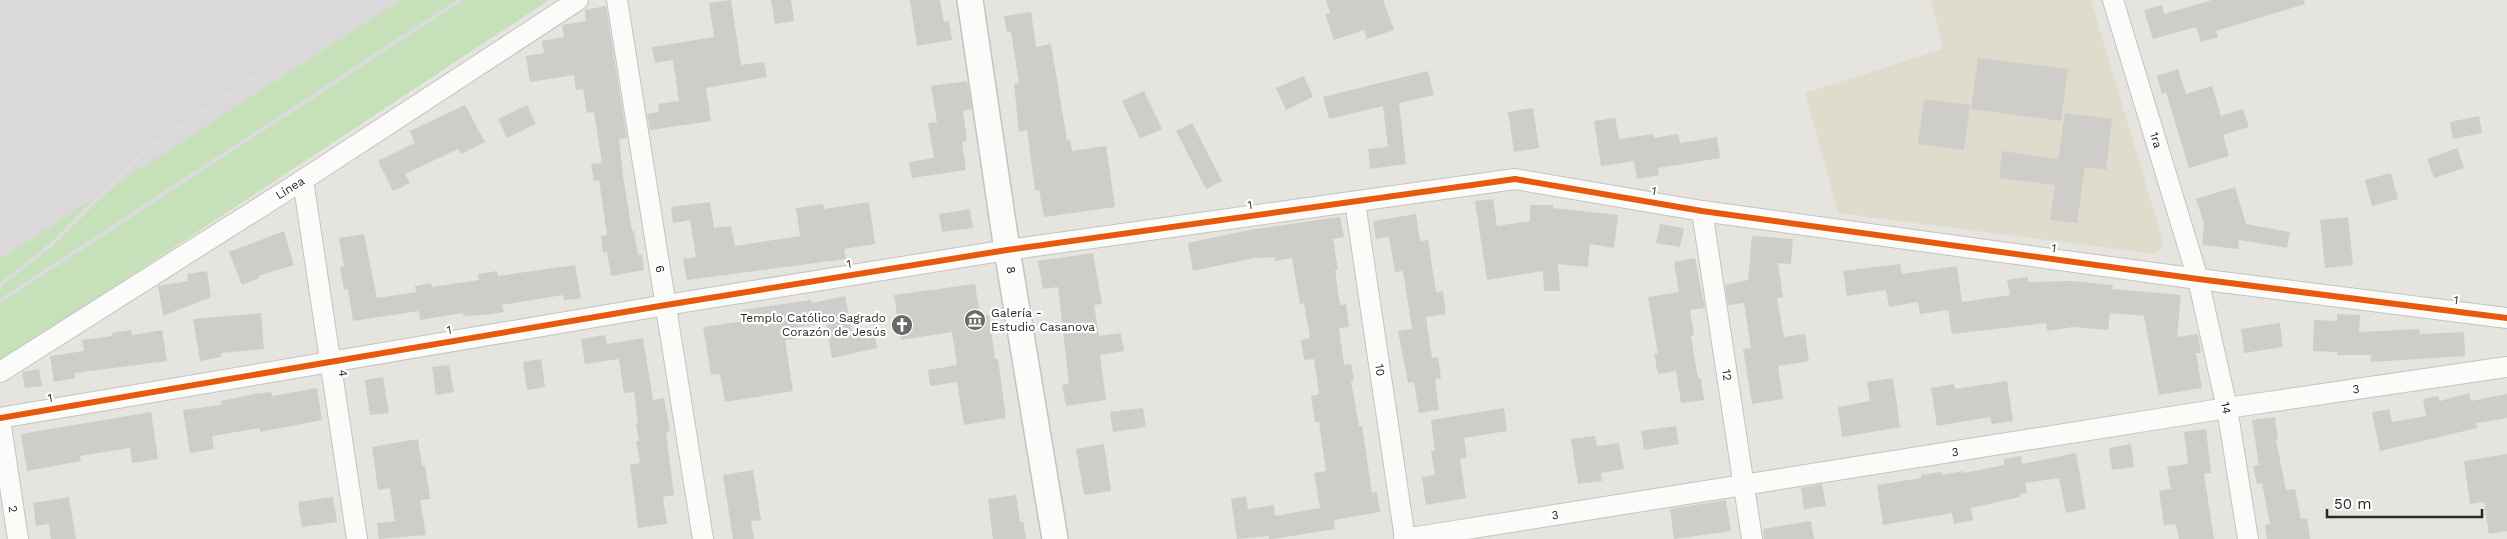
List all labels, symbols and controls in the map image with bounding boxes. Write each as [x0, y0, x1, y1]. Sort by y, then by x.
street label: 1ra [2147, 130, 2165, 150]
street label: Línea [273, 174, 307, 202]
street label: 1 [1650, 184, 1658, 198]
street label: 1 [1247, 198, 1253, 212]
street label: 1 [2051, 241, 2057, 255]
street label: 1 [846, 257, 852, 271]
street label: 6 [653, 264, 667, 274]
street label: 8 [1004, 265, 1018, 275]
street label: 1 [2453, 293, 2459, 307]
place label: Galería - Estudio Casanova [991, 306, 1095, 334]
museum icon: Galería - Estudio Casanova [963, 308, 987, 332]
place label: Templo Católico Sagrado Corazón de Jesús [740, 311, 886, 339]
church icon: Templo Católico Sagrado Corazón de Jesús [890, 313, 914, 337]
street label: 1 [445, 323, 453, 337]
street label: 10 [1372, 363, 1388, 377]
street label: 4 [336, 368, 350, 378]
street label: 12 [1719, 368, 1735, 382]
street label: 3 [2352, 382, 2360, 396]
street label: 1 [46, 391, 54, 405]
street label: 14 [2218, 401, 2234, 415]
street label: 3 [1950, 445, 1960, 459]
scale bar [2327, 486, 2482, 518]
text: 50 m [2334, 495, 2371, 513]
street label: 2 [6, 504, 20, 514]
street label: 3 [1550, 508, 1560, 522]

